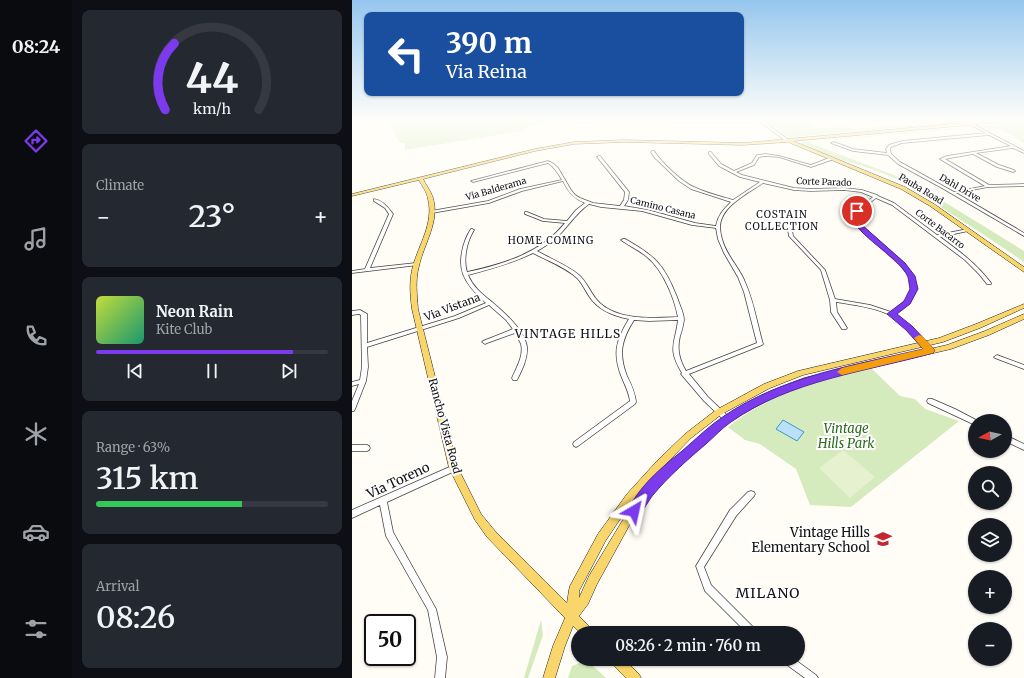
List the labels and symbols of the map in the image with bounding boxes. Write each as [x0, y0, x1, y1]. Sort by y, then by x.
street label: Pauba Road [897, 171, 946, 206]
street label: Dahl Drive [938, 171, 983, 204]
street label: Via Balderama [463, 175, 528, 203]
street label: Corte Parado [796, 175, 852, 188]
street label: Camino Casana [629, 194, 697, 221]
pin [840, 194, 874, 228]
street label: Corte Bacarro [913, 207, 967, 251]
district label: COSTAIN COLLECTION [745, 208, 819, 233]
district label: HOME COMING [508, 234, 594, 247]
street label: Via Vistana [421, 290, 482, 324]
district label: VINTAGE HILLS [514, 326, 621, 341]
street label: Rancho Vista Road [426, 377, 465, 476]
north arrow [968, 414, 1012, 458]
park label: Vintage Hills Park [817, 420, 874, 452]
street label: Via Toreno [363, 458, 433, 503]
position arrow [613, 490, 655, 532]
place label: Vintage Hills Elementary School [752, 524, 870, 556]
school or university icon: Vintage Hills Elementary School [873, 529, 893, 549]
district label: MILANO [736, 584, 800, 602]
speed limit sign: 50 [364, 614, 416, 666]

